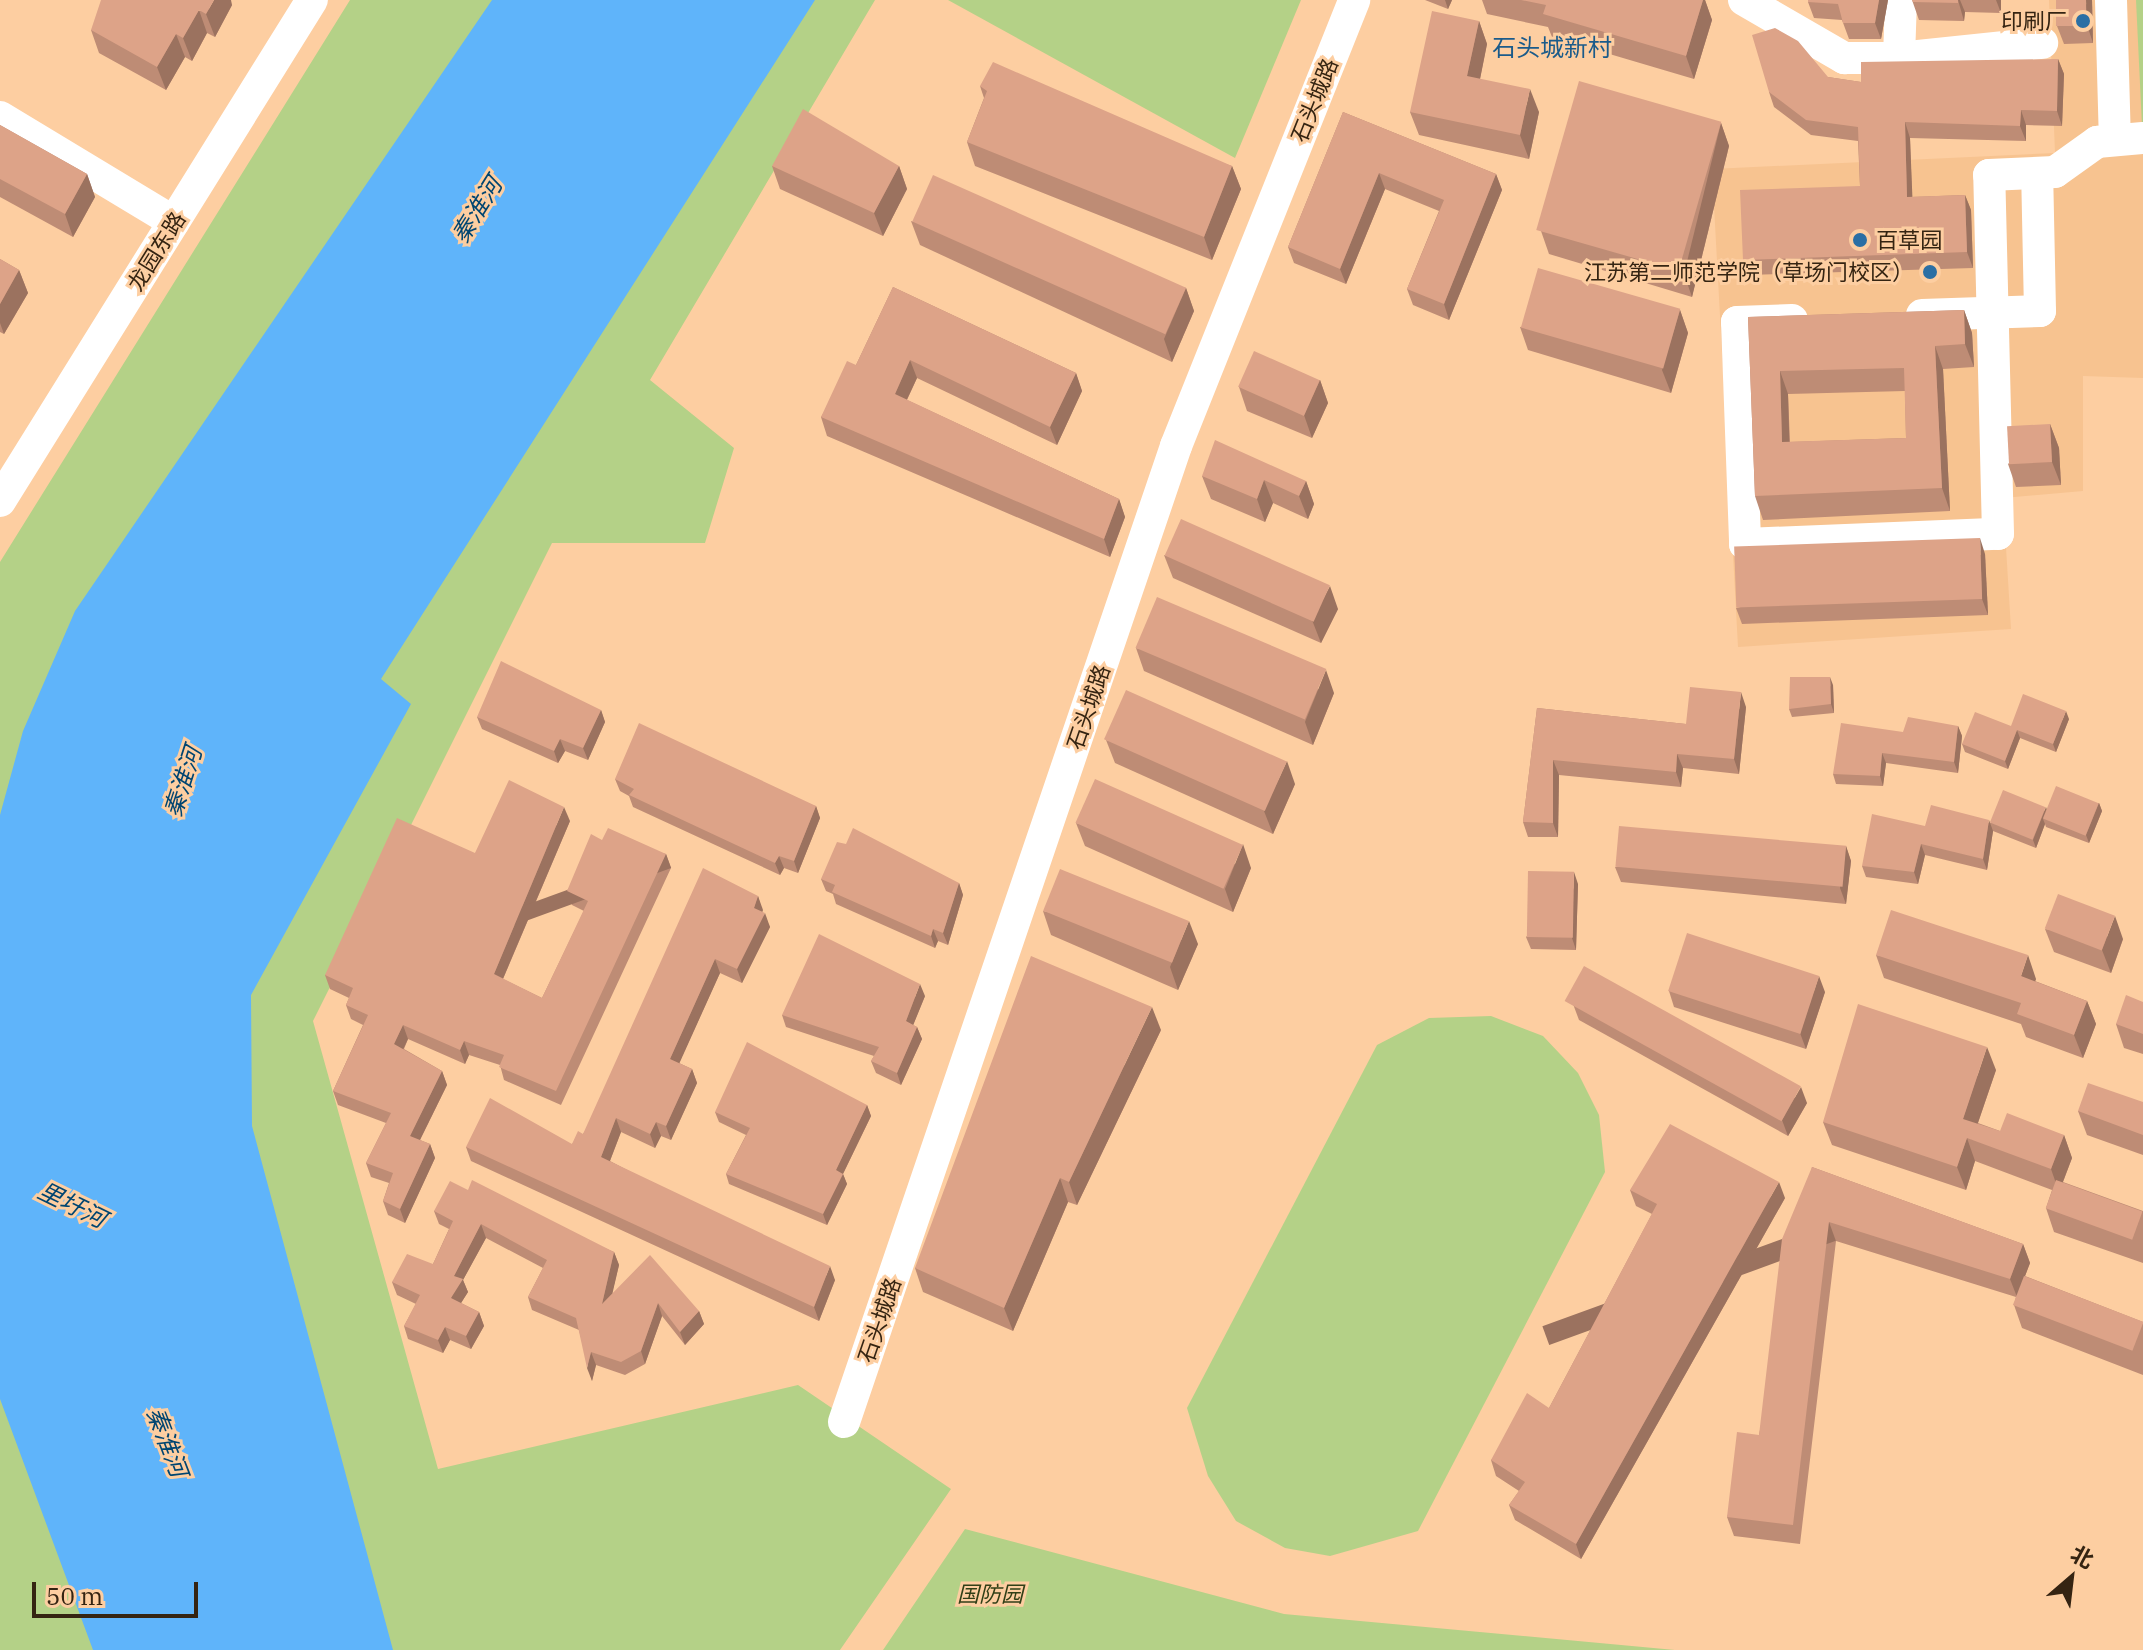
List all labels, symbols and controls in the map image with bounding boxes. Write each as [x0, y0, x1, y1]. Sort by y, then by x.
place label: 印刷厂 [2001, 8, 2067, 34]
marker: 印刷厂 [2074, 12, 2092, 30]
district label: 石头城新村 [1492, 34, 1612, 62]
street label: 石头城路 [1285, 54, 1343, 146]
water label: 秦淮河 [446, 172, 508, 248]
street label: 龙园东路 [121, 207, 191, 295]
place label: 百草园 [1876, 227, 1942, 253]
marker: 百草园 [1851, 231, 1869, 249]
place label: 江苏第二师范学院（草场门校区） [1584, 259, 1914, 285]
marker: 江苏第二师范学院（草场门校区） [1921, 263, 1939, 281]
street label: 石头城路 [1061, 661, 1115, 753]
water label: 秦淮河 [158, 743, 208, 821]
water label: 里圩河 [33, 1176, 111, 1234]
street label: 石头城路 [852, 1274, 906, 1366]
water label: 秦淮河 [141, 1403, 193, 1481]
north arrow [2031, 1538, 2111, 1618]
text: 北 [2066, 1538, 2099, 1574]
scale bar [36, 1566, 202, 1616]
text: 50 m [46, 1580, 103, 1612]
park label: 国防园 [957, 1581, 1023, 1607]

